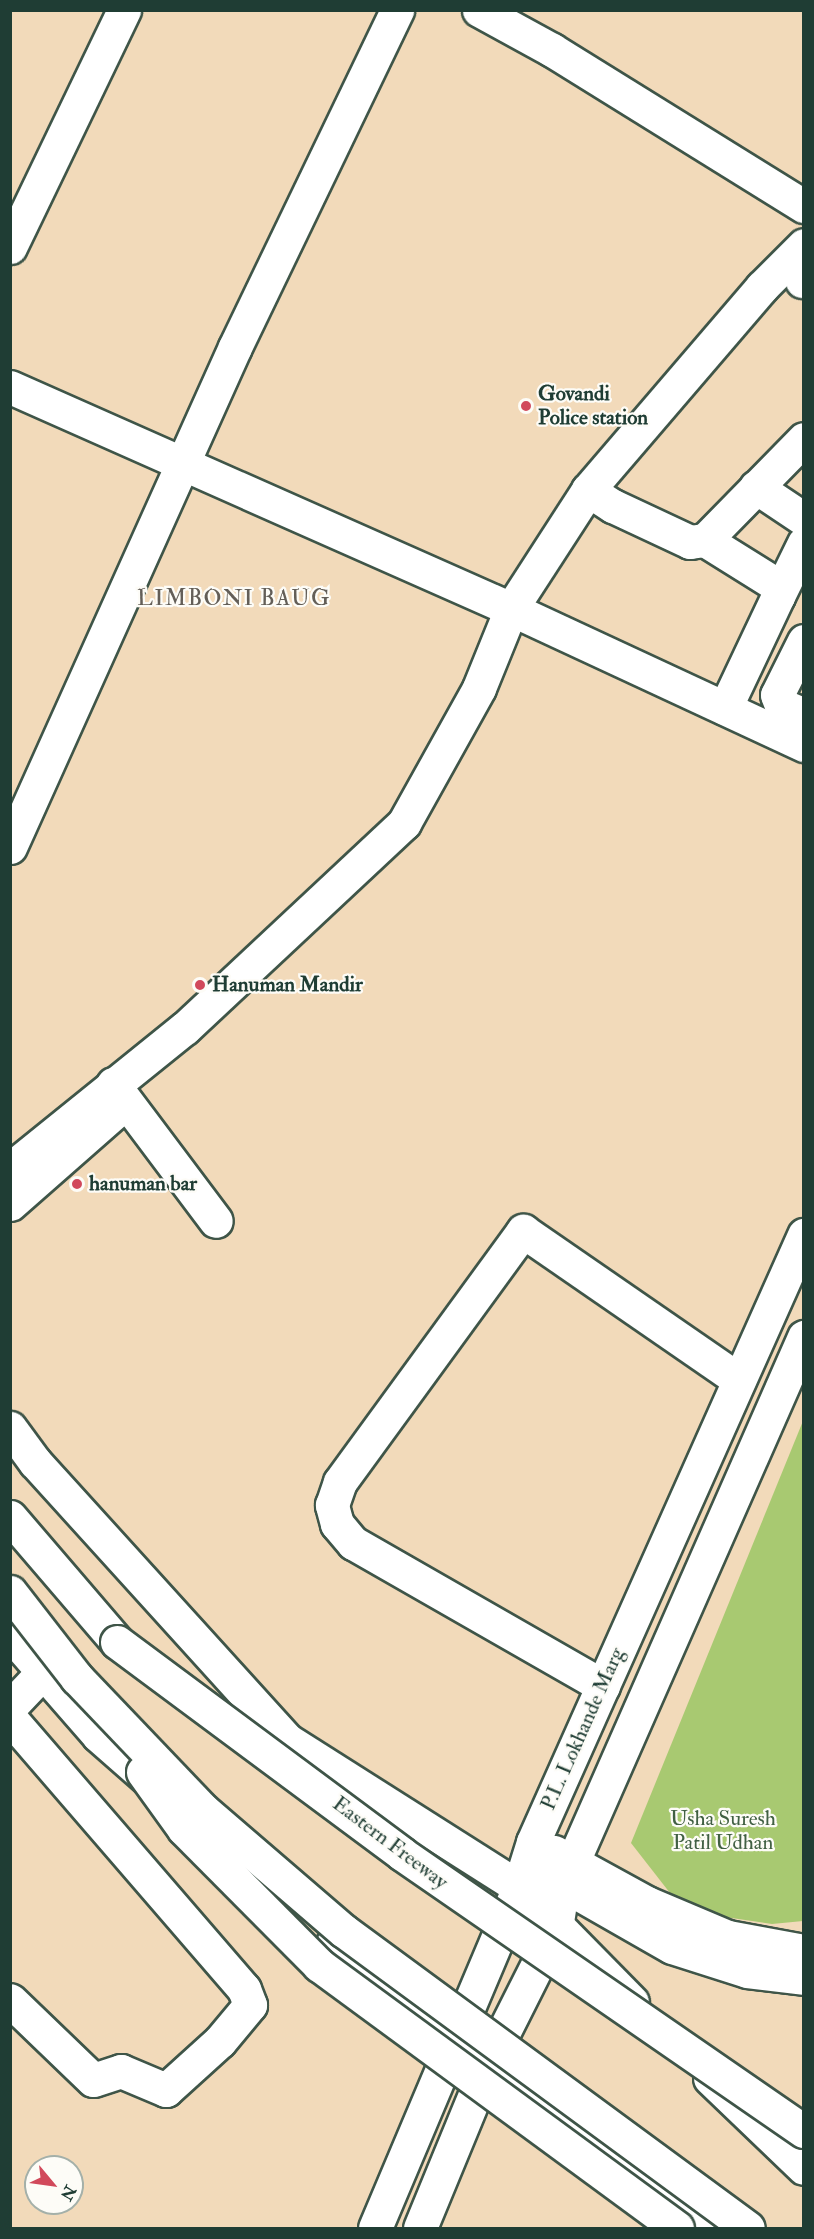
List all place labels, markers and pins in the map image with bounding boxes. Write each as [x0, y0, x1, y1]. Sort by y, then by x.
place label: Govandi Police station [538, 381, 648, 431]
marker: Govandi Police station [519, 399, 533, 413]
place label: Hanuman Mandir [212, 972, 363, 998]
marker: Hanuman Mandir [193, 978, 207, 992]
place label: hanuman bar [89, 1171, 197, 1197]
marker: hanuman bar [70, 1177, 84, 1191]

